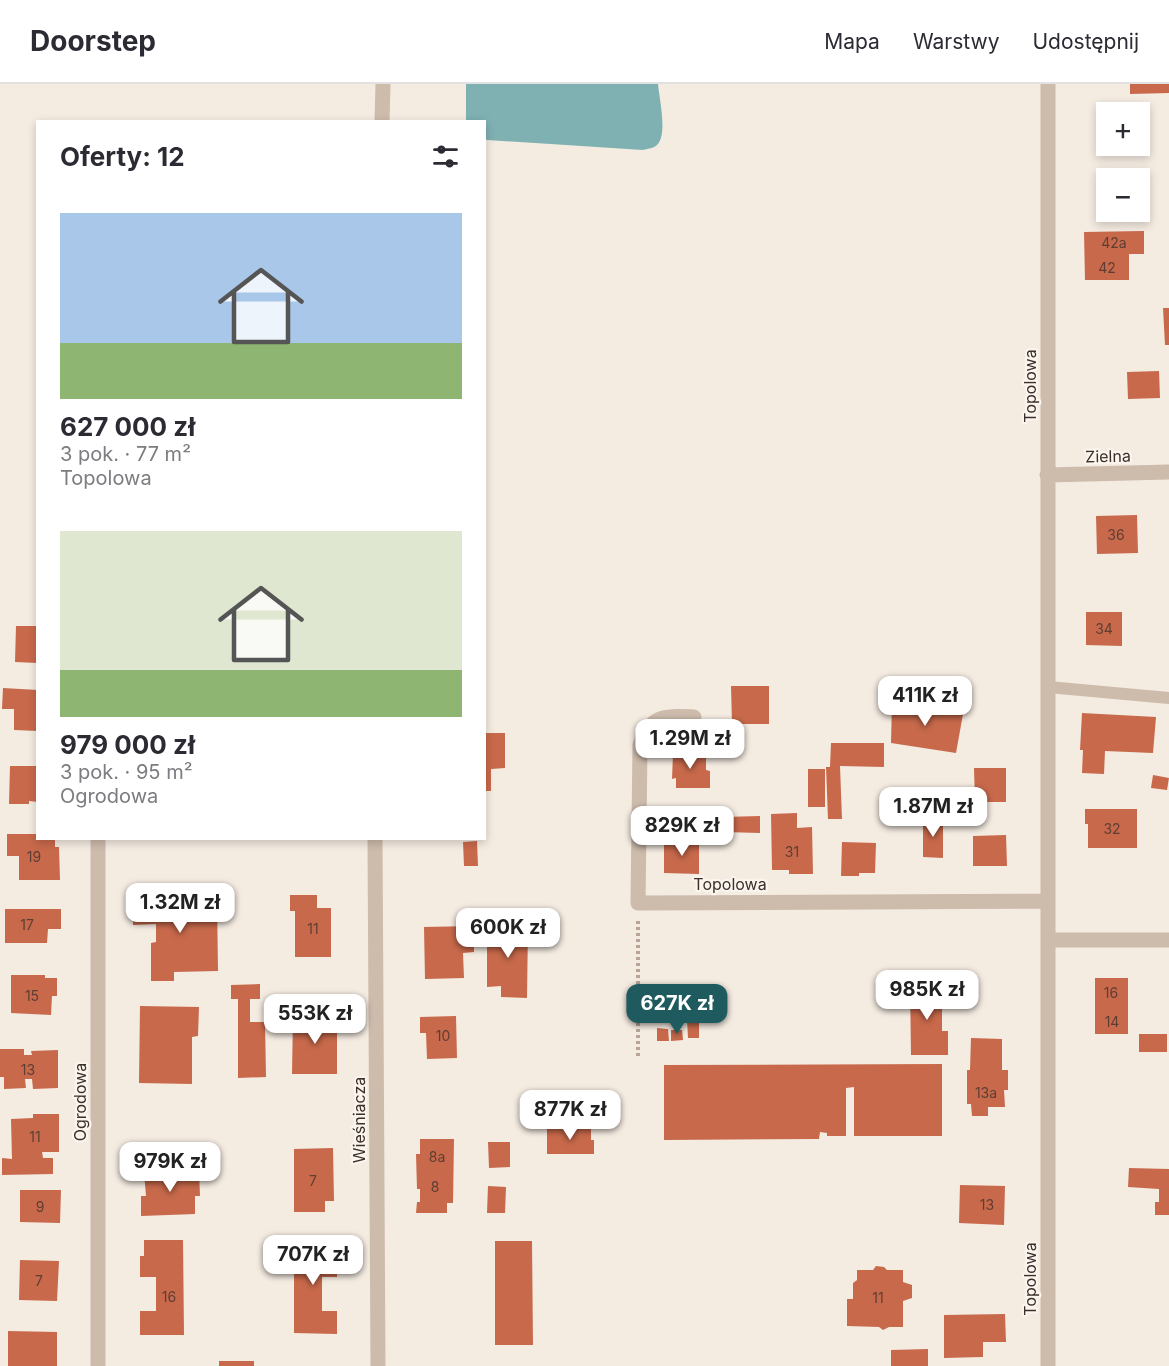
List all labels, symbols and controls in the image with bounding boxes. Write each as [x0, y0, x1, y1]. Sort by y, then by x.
text: Doorstep [30, 24, 156, 58]
text: Mapa [824, 29, 880, 54]
text: Warstwy [913, 29, 999, 54]
text: Udostępnij [1032, 29, 1139, 54]
map controls [1096, 102, 1150, 222]
button: + [1096, 102, 1150, 156]
icon: filters [429, 140, 462, 173]
text: Oferty: 12 [60, 141, 185, 172]
button: − [1096, 168, 1150, 222]
house number: 42a [1101, 234, 1127, 251]
icon: home [207, 252, 315, 360]
house number: 42 [1098, 259, 1116, 276]
street label: Topolowa [1020, 349, 1040, 423]
text: 627 000 zł [60, 411, 195, 442]
text: 3 pok. · 77 m² [60, 442, 191, 466]
street label: Zielna [1085, 446, 1131, 466]
text: Topolowa [60, 466, 152, 490]
house number: 36 [1107, 526, 1125, 543]
icon: home [207, 570, 315, 678]
house number: 34 [1095, 620, 1113, 637]
pin: 411K zł [870, 676, 980, 727]
text: 411K zł [892, 683, 958, 707]
pin: 1.29M zł [628, 719, 752, 770]
text: 1.29M zł [649, 726, 731, 750]
text: 979 000 zł [60, 729, 195, 760]
text: 3 pok. · 95 m² [60, 760, 193, 784]
text: Ogrodowa [60, 784, 158, 808]
pin: 1.87M zł [871, 787, 995, 838]
text: 1.87M zł [893, 794, 973, 818]
pin: 829K zł [627, 806, 737, 857]
text: 829K zł [645, 813, 719, 837]
house number: 32 [1103, 820, 1121, 837]
house number: 31 [785, 843, 799, 860]
house number: 19 [27, 848, 41, 865]
street label: Topolowa [693, 874, 767, 894]
pin: 1.32M zł [118, 883, 242, 934]
text: 1.32M zł [140, 890, 220, 914]
pin: 600K zł [453, 908, 563, 959]
text: 600K zł [470, 915, 546, 939]
house number: 17 [20, 916, 34, 933]
house number: 11 [307, 920, 319, 937]
pin: 985K zł [872, 970, 982, 1021]
text: 985K zł [890, 977, 964, 1001]
pin: 627K zł [622, 984, 732, 1035]
house number: 16 [1104, 984, 1118, 1001]
house number: 15 [25, 987, 39, 1004]
text: 627K zł [640, 991, 714, 1015]
pin: 553K zł [260, 994, 370, 1045]
text: 553K zł [278, 1001, 352, 1025]
house number: 14 [1105, 1013, 1119, 1030]
house number: 10 [436, 1027, 450, 1044]
house number: 13 [21, 1061, 35, 1078]
street label: Ogrodowa [70, 1063, 90, 1141]
street label: Wieśniacza [349, 1077, 369, 1163]
house number: 13a [975, 1084, 997, 1101]
pin: 877K zł [515, 1090, 625, 1141]
text: 877K zł [534, 1097, 606, 1121]
house number: 11 [29, 1128, 41, 1145]
pin: 979K zł [115, 1142, 225, 1193]
house number: 8a [429, 1148, 445, 1165]
text: 979K zł [133, 1149, 207, 1173]
house number: 7 [309, 1172, 317, 1189]
house number: 8 [431, 1178, 439, 1195]
house number: 13 [980, 1196, 994, 1213]
house number: 9 [36, 1198, 44, 1215]
pin: 707K zł [258, 1235, 368, 1286]
text: 707K zł [277, 1242, 349, 1266]
street label: Topolowa [1020, 1242, 1040, 1316]
house number: 7 [35, 1272, 43, 1289]
house number: 16 [162, 1288, 176, 1305]
house number: 11 [872, 1289, 884, 1306]

